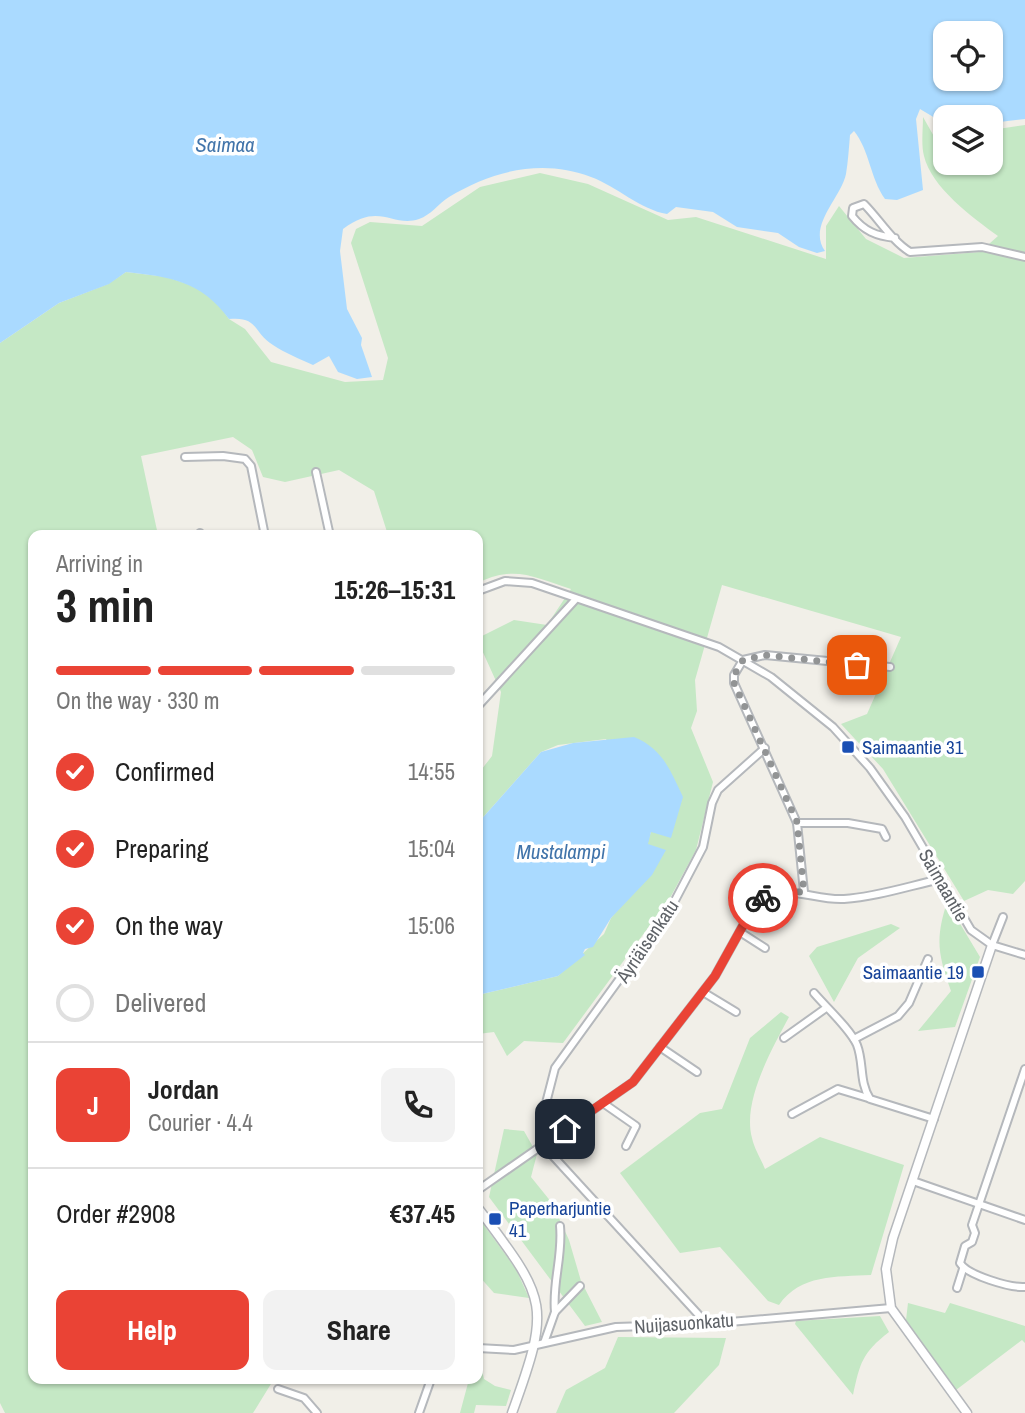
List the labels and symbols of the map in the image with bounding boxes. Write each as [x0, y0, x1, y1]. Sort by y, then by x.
water label: Saimaa [195, 130, 255, 159]
pin [827, 635, 887, 695]
place label: Saimaantie 31 [862, 734, 964, 760]
marker: Saimaantie 31 [840, 739, 856, 755]
water label: Mustalampi [517, 837, 606, 866]
street label: Saimaantie [913, 844, 975, 926]
courier [728, 863, 798, 933]
street label: Äyriäisenkatu [609, 894, 684, 988]
place label: Saimaantie 19 [863, 959, 964, 985]
marker: Saimaantie 19 [970, 964, 986, 980]
pin [535, 1099, 595, 1159]
place label: Paperharjuntie 41 [509, 1195, 611, 1243]
marker: Paperharjuntie 41 [487, 1211, 503, 1227]
street label: Nuijasuonkatu [633, 1307, 735, 1339]

